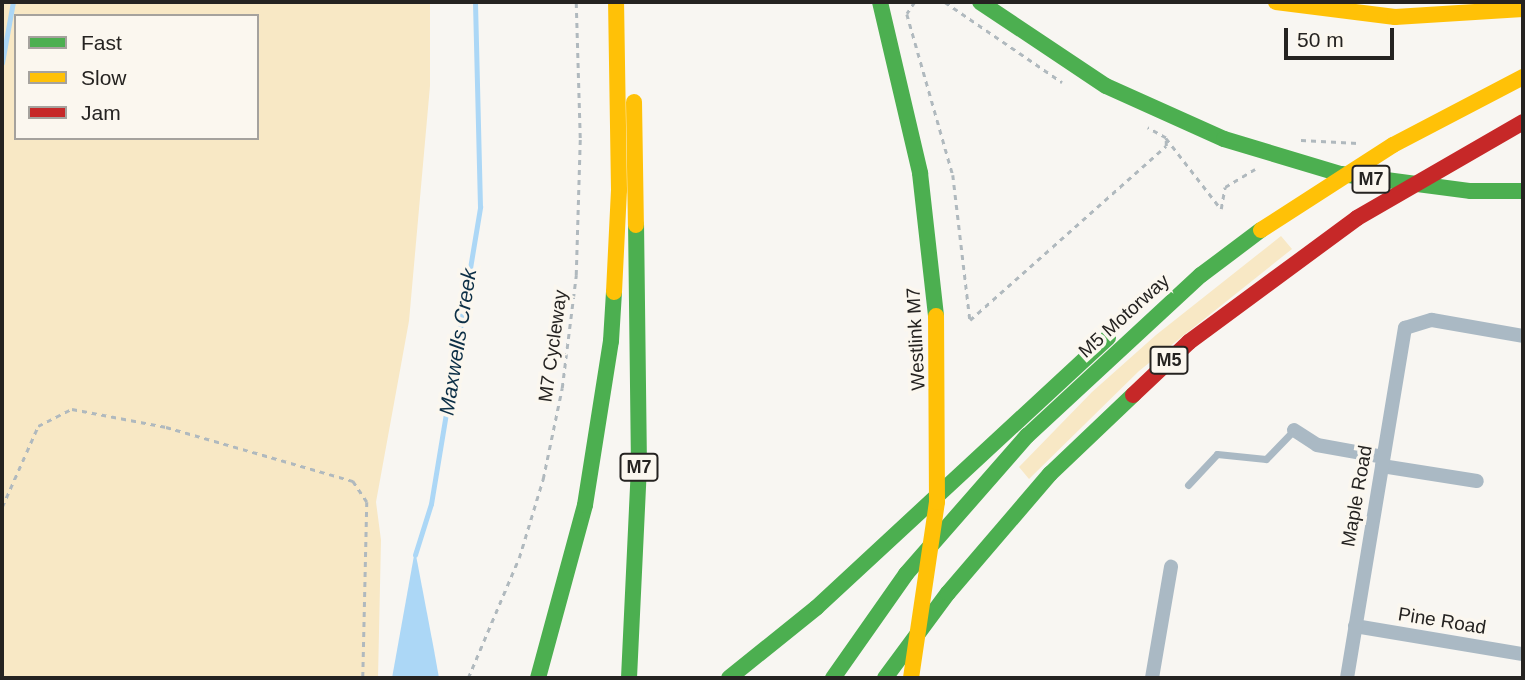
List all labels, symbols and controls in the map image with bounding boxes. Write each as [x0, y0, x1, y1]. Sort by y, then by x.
legend [14, 14, 259, 140]
scale bar [1287, 14, 1397, 58]
text: 50 m [1297, 28, 1344, 51]
text: Fast [81, 31, 122, 54]
text: Slow [81, 66, 127, 89]
text: Jam [81, 101, 121, 124]
road number: M7 [1350, 164, 1392, 194]
water label: Maxwells Creek [434, 267, 482, 417]
street label: M5 Motorway [1074, 269, 1174, 363]
street label: Westlink M7 [902, 287, 930, 391]
street label: M7 Cycleway [534, 288, 572, 404]
road number: M5 [1148, 346, 1190, 374]
street label: Maple Road [1337, 444, 1377, 548]
road number: M7 [618, 452, 660, 481]
street label: Pine Road [1396, 603, 1488, 639]

